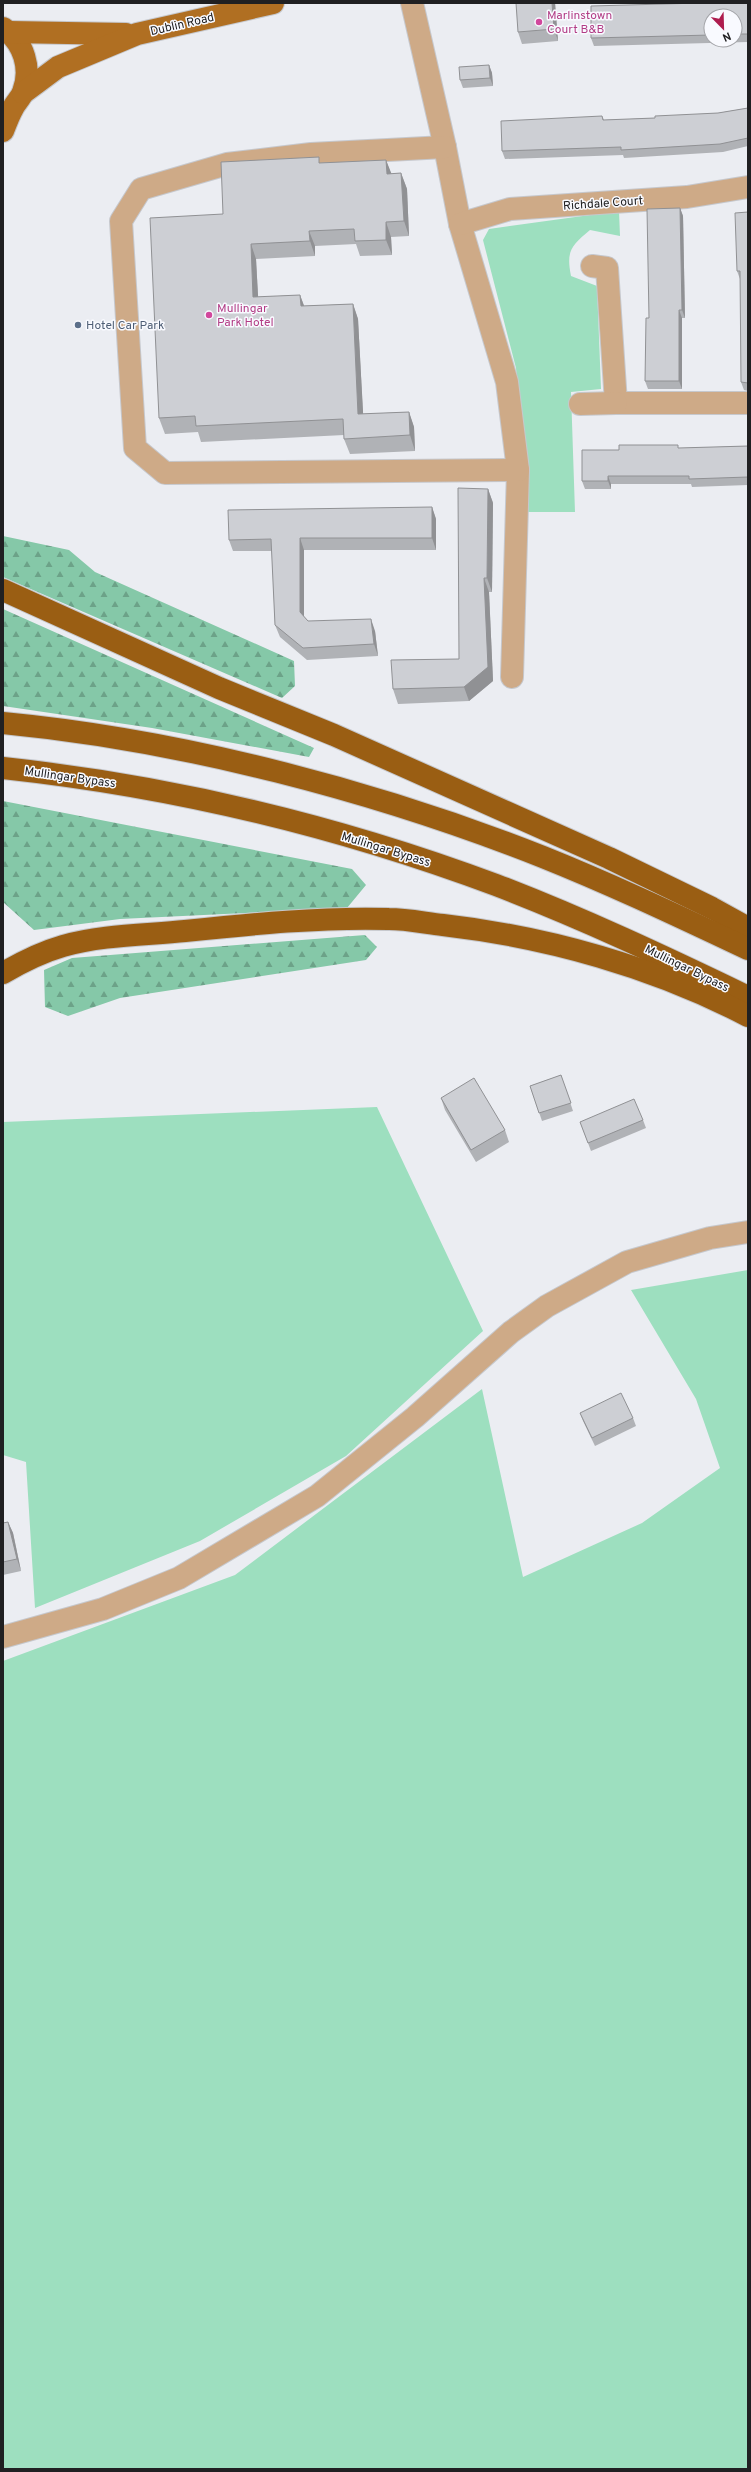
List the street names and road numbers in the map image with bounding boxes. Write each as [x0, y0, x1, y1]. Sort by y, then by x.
street label: Dublin Road [149, 10, 216, 40]
street label: Richdale Court [563, 193, 644, 215]
street label: Mullingar Bypass [23, 764, 117, 792]
street label: Mullingar Bypass [339, 829, 432, 871]
street label: Mullingar Bypass [642, 942, 731, 996]

